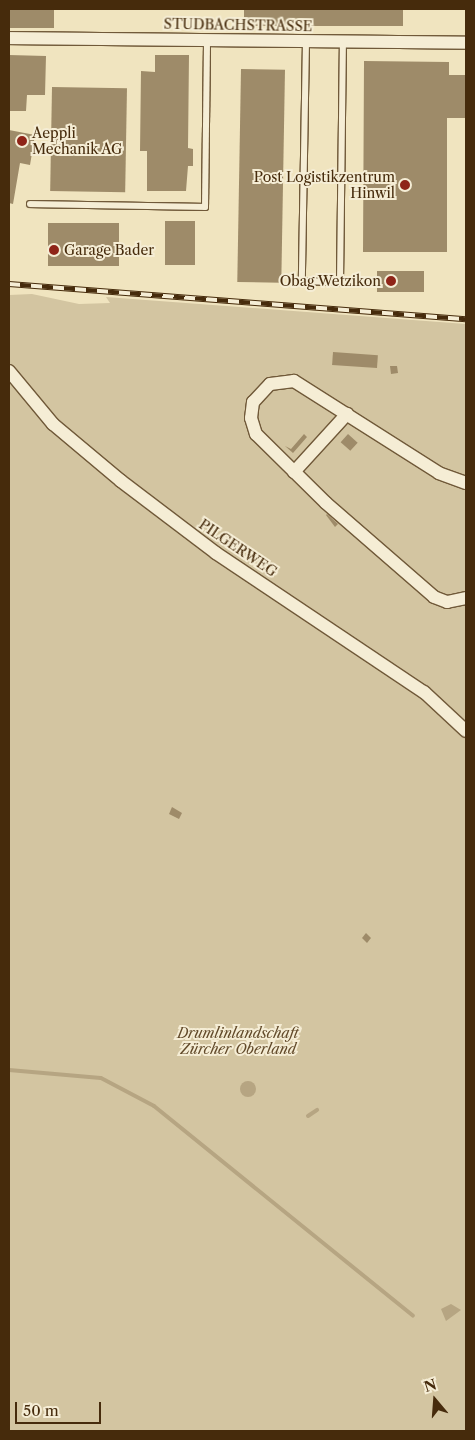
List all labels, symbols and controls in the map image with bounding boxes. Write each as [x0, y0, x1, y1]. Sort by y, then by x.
street label: STUDBACHSTRASSE [163, 15, 313, 35]
place label: Aeppli Mechanik AG [32, 125, 123, 158]
marker: Aeppli Mechanik AG [16, 135, 28, 147]
place label: Post Logistikzentrum Hinwil [254, 169, 395, 202]
marker: Post Logistikzentrum Hinwil [399, 179, 411, 191]
place label: Garage Bader [64, 242, 154, 258]
marker: Garage Bader [48, 244, 60, 256]
place label: Obag Wetzikon [279, 273, 381, 289]
marker: Obag Wetzikon [385, 275, 397, 287]
street label: PILGERWEG [196, 516, 280, 580]
park label: Drumlinlandschaft Zürcher Oberland [177, 1025, 299, 1058]
north arrow [410, 1375, 460, 1425]
text: N [422, 1375, 439, 1396]
scale bar [18, 1392, 104, 1424]
text: 50 m [23, 1401, 59, 1420]

